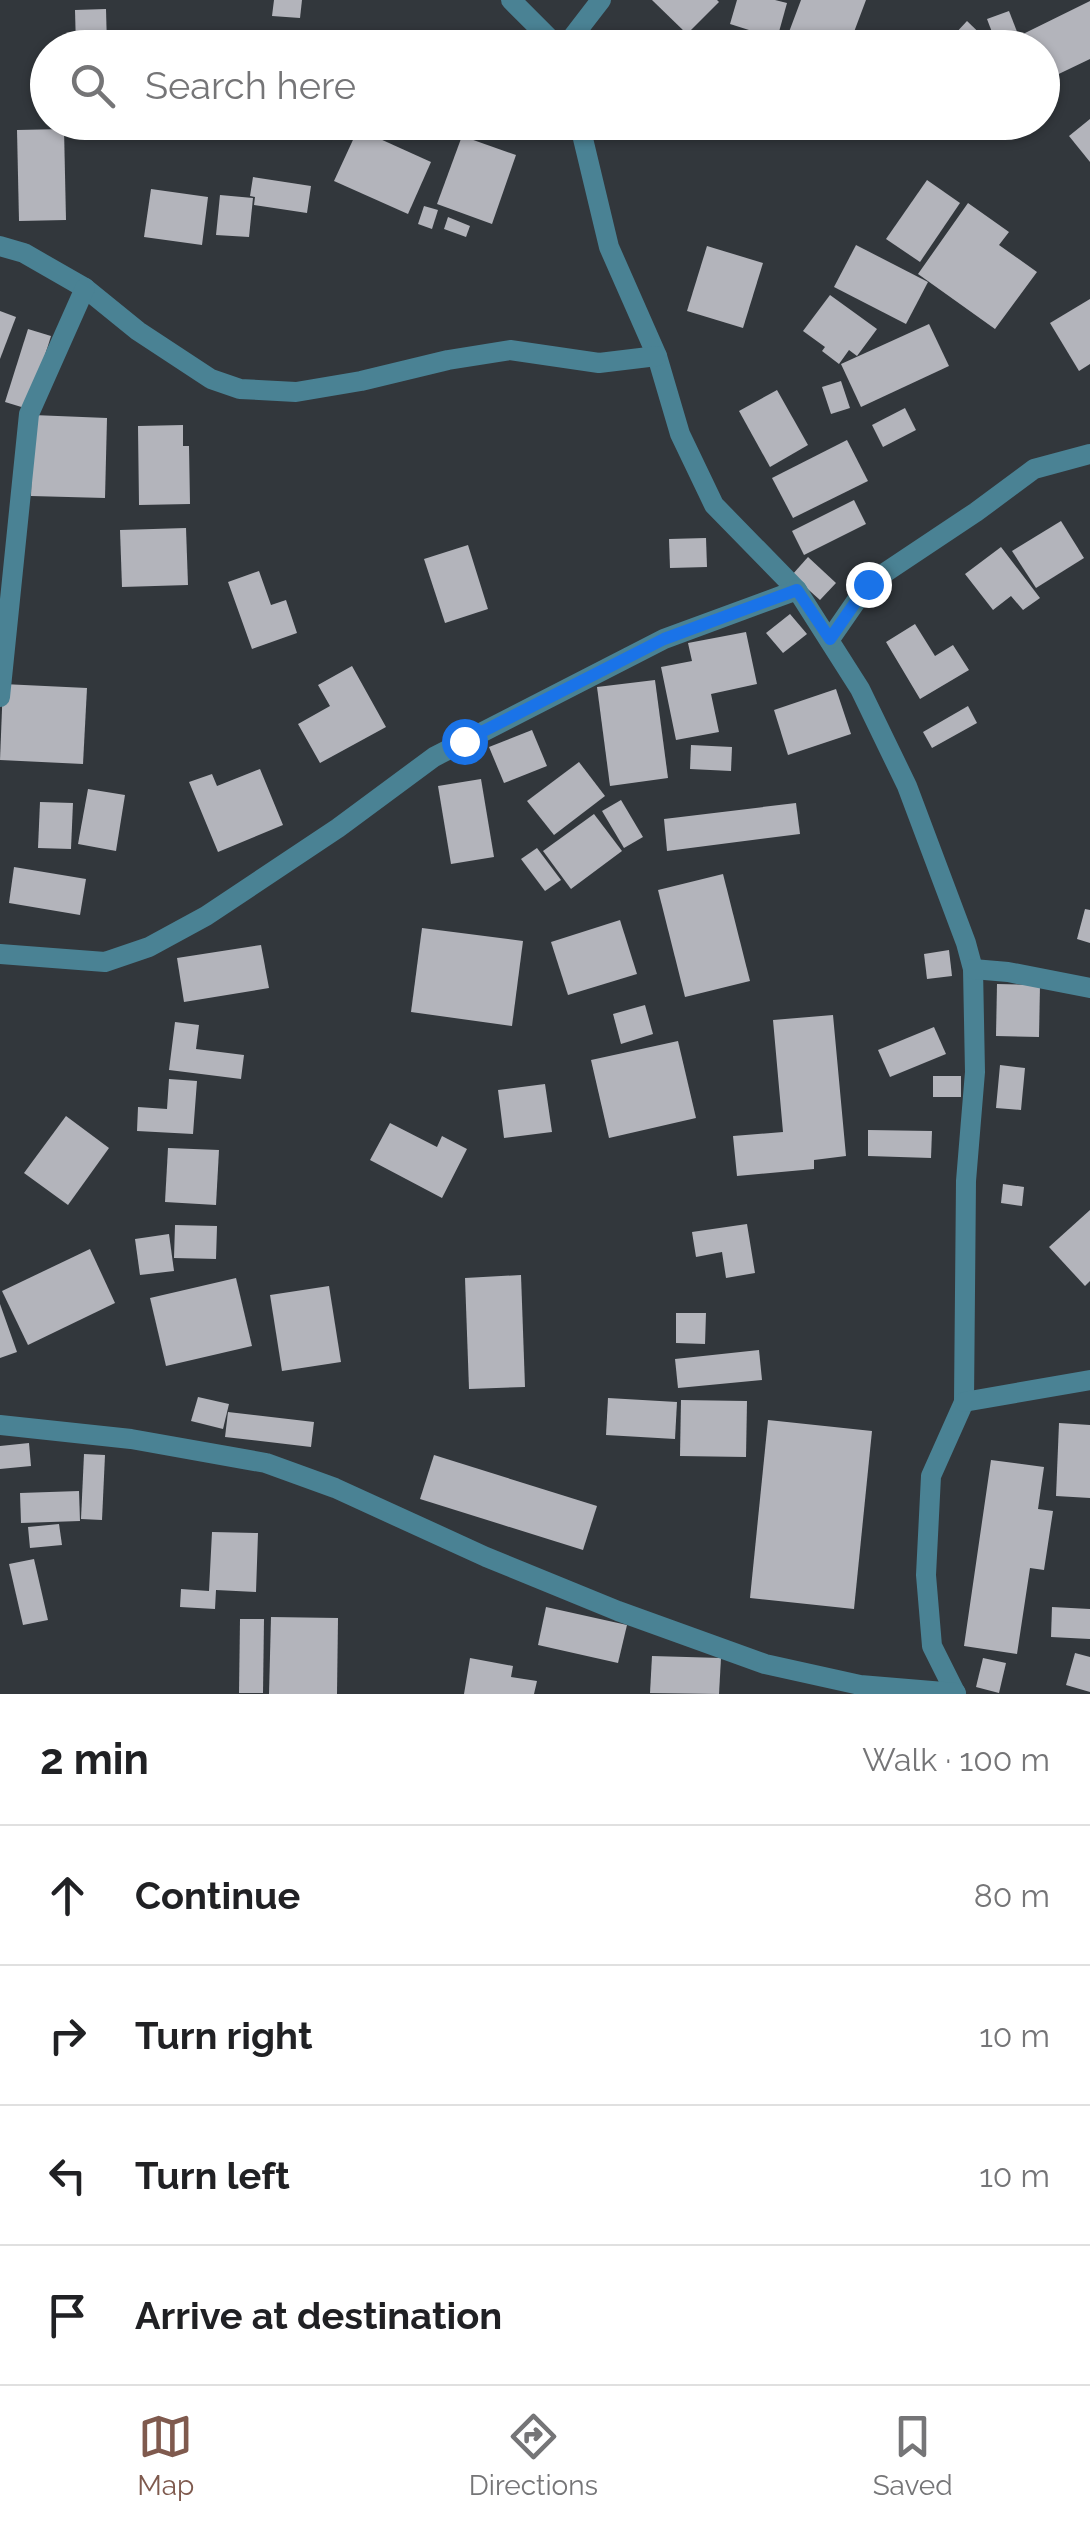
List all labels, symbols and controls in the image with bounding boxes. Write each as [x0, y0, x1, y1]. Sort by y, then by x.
search box [30, 30, 1060, 140]
icon: search [65, 58, 120, 113]
text: Search here [145, 63, 356, 108]
route end [846, 562, 892, 608]
route start [442, 719, 488, 765]
text: 2 min [40, 1735, 149, 1784]
text: Walk · 100 m [862, 1741, 1050, 1778]
icon: ahead [40, 1868, 95, 1923]
text: Continue [135, 1873, 300, 1918]
text: 80 m [974, 1877, 1050, 1914]
icon: right [40, 2008, 95, 2063]
text: Turn right [135, 2013, 312, 2058]
text: 10 m [979, 2017, 1050, 2054]
icon: left [40, 2148, 95, 2203]
text: Turn left [135, 2153, 290, 2198]
text: 10 m [979, 2157, 1050, 2194]
icon: arrive [40, 2288, 95, 2343]
text: Arrive at destination [135, 2293, 502, 2338]
tab: Map [137, 2409, 194, 2502]
tab: Directions [469, 2409, 598, 2502]
tab: Saved [873, 2409, 953, 2502]

